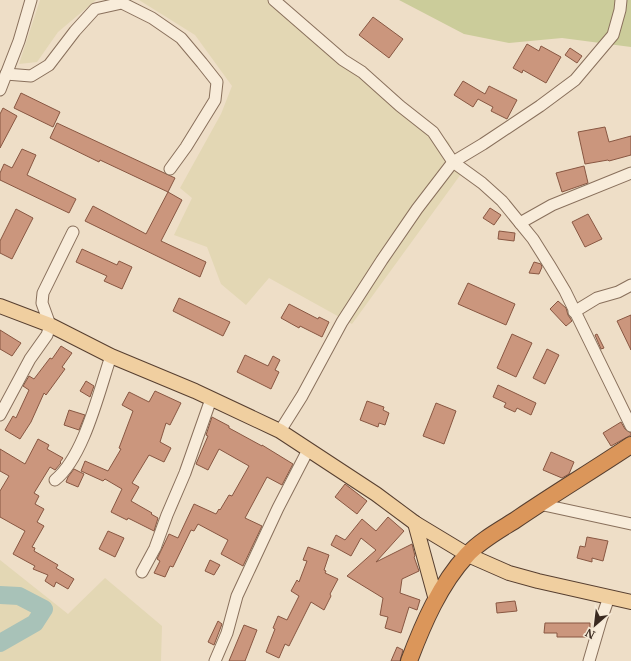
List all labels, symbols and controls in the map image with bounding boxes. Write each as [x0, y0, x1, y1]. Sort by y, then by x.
north arrow [575, 605, 615, 645]
text: N [583, 625, 597, 642]

